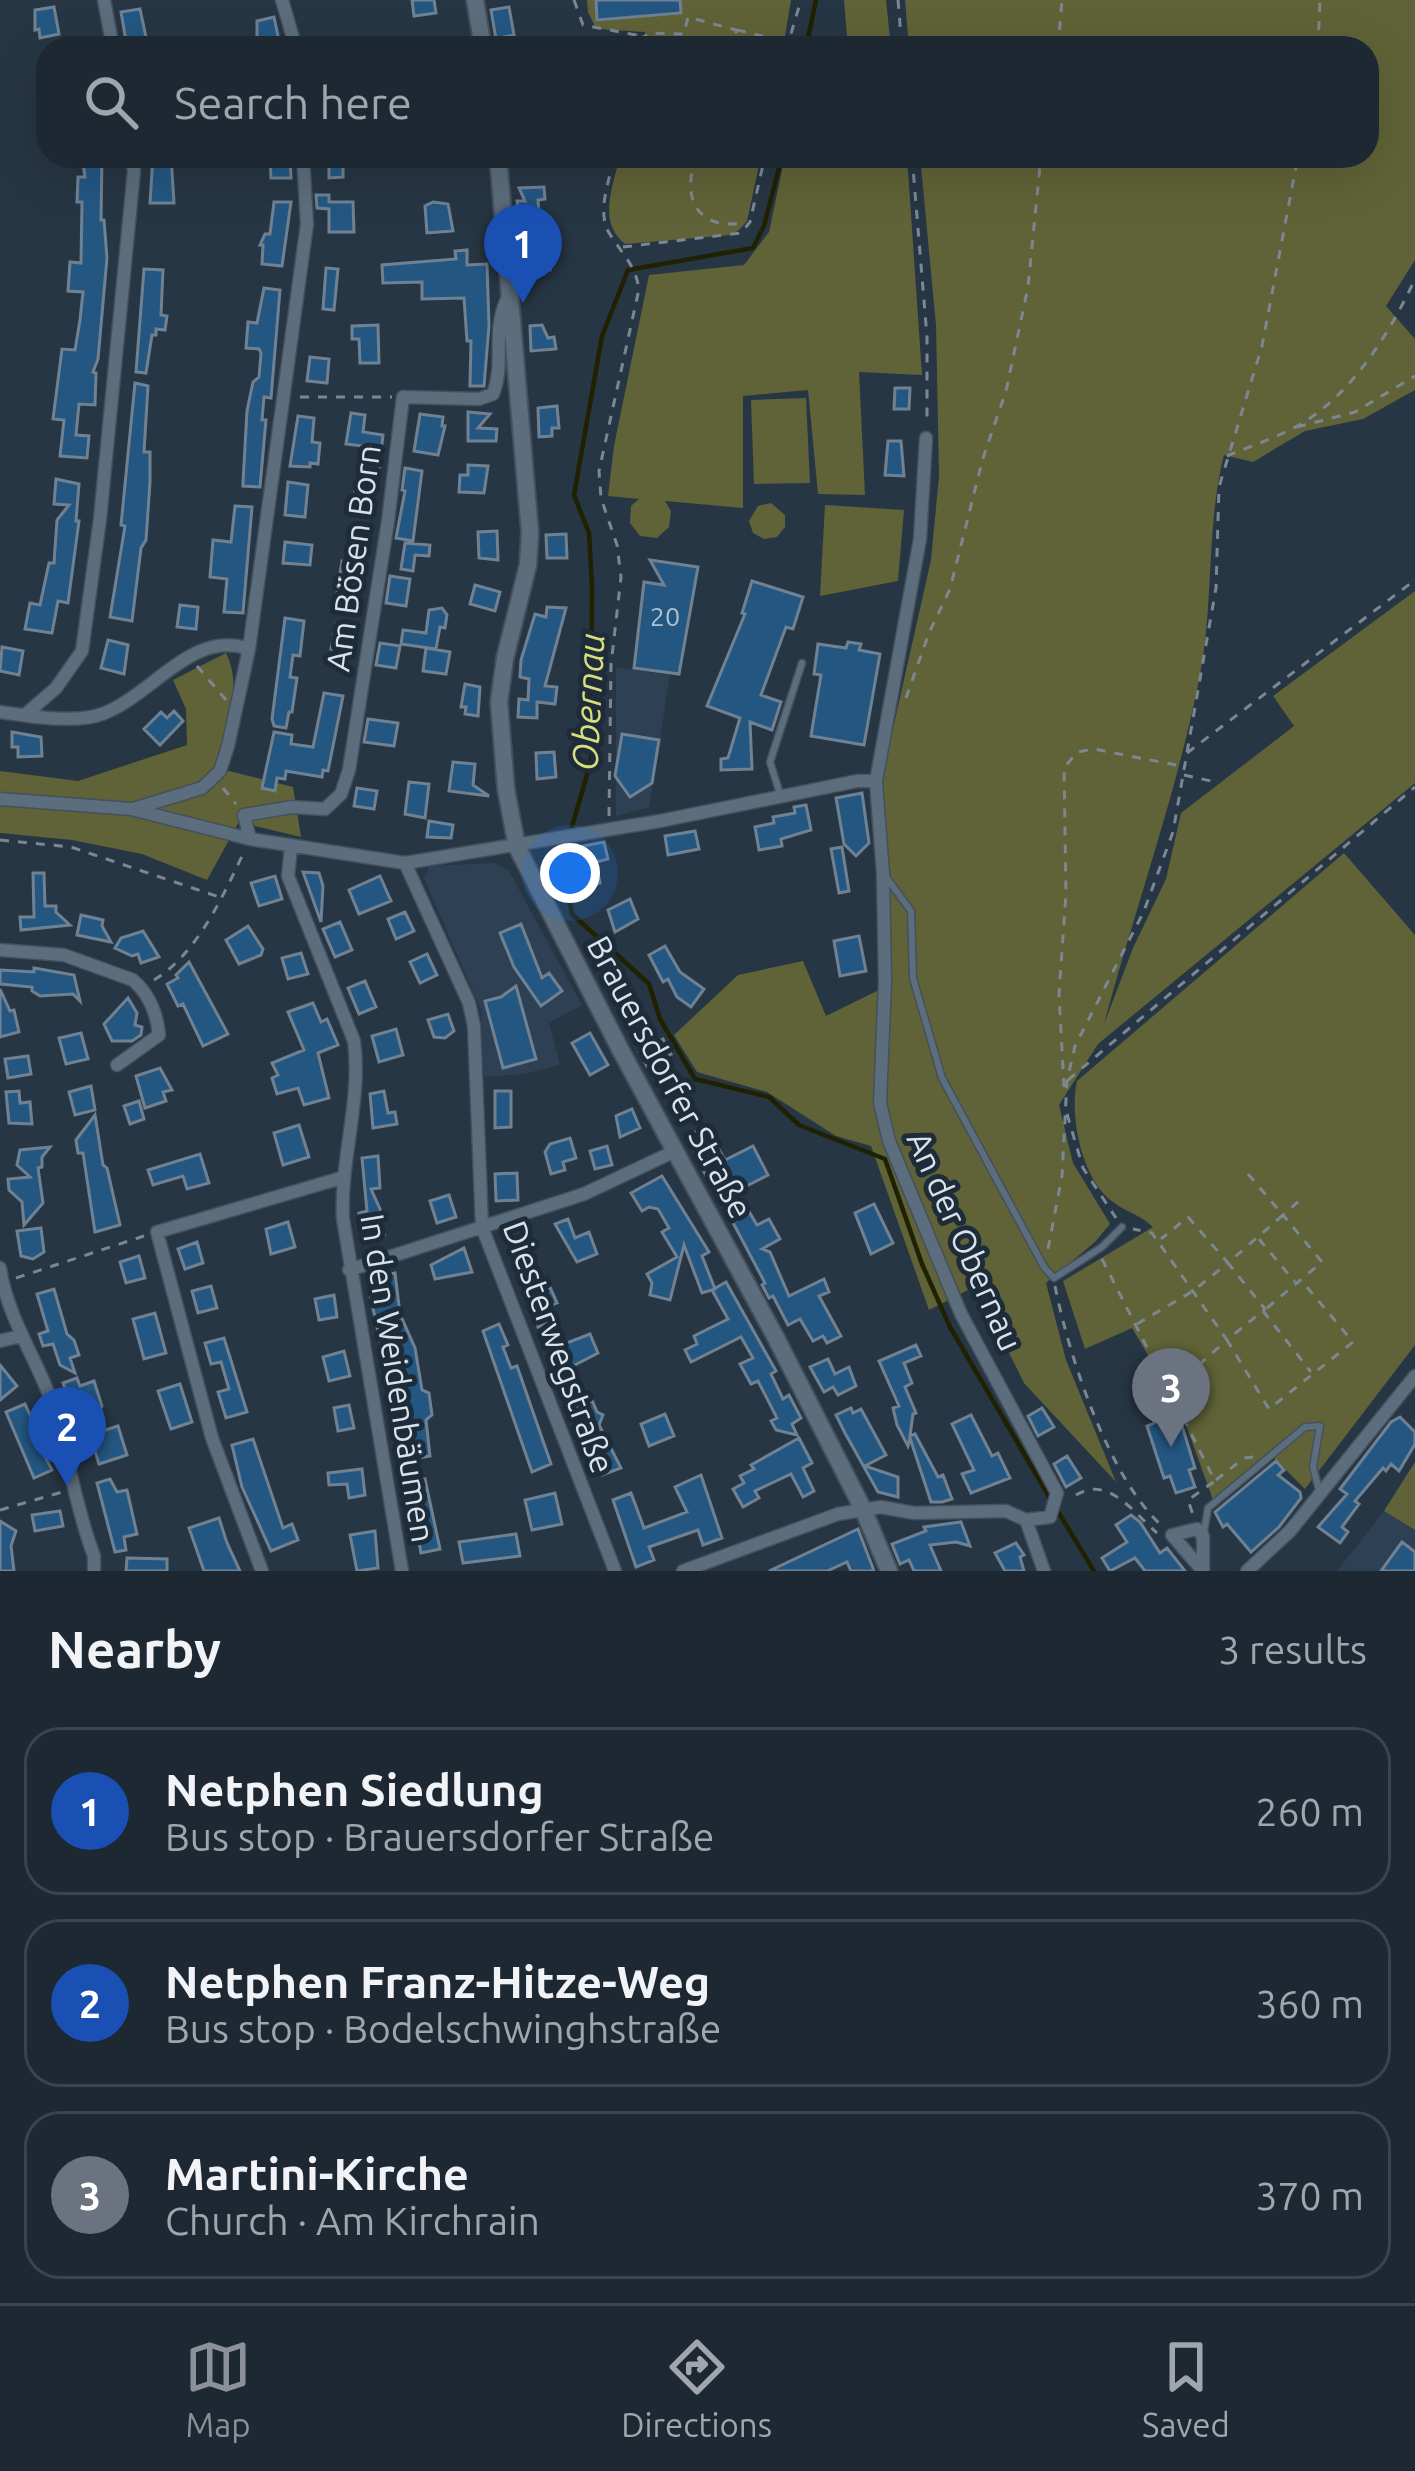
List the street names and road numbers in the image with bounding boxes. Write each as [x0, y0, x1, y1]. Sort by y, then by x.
street label: Am Bösen Born [318, 442, 387, 674]
street label: Brauersdorfer Straße [580, 929, 760, 1224]
street label: An der Obernau [901, 1126, 1030, 1356]
street label: In den Weidenbäumen [354, 1211, 443, 1545]
street label: Diesterwegstraße [497, 1216, 622, 1478]

